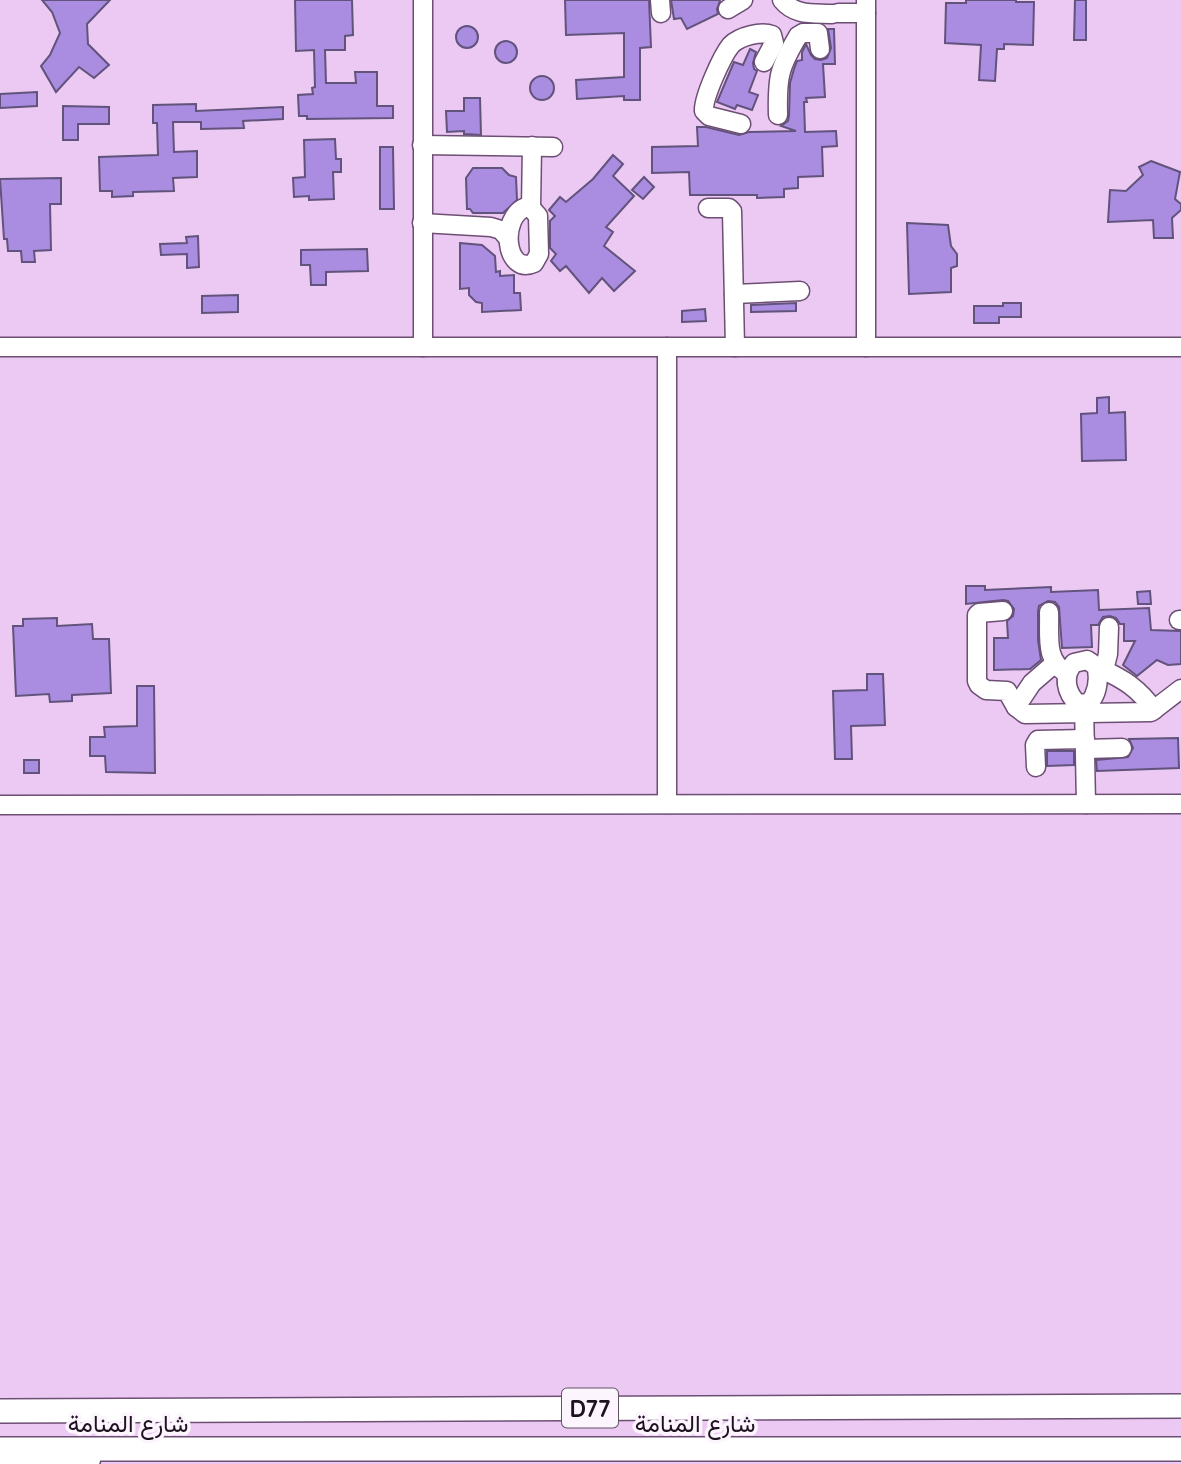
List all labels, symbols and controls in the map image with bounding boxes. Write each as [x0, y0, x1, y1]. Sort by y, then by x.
road number: D77 [562, 1388, 618, 1428]
street label: شارع المنامة [68, 1408, 188, 1440]
street label: شارع المنامة [635, 1408, 755, 1440]

